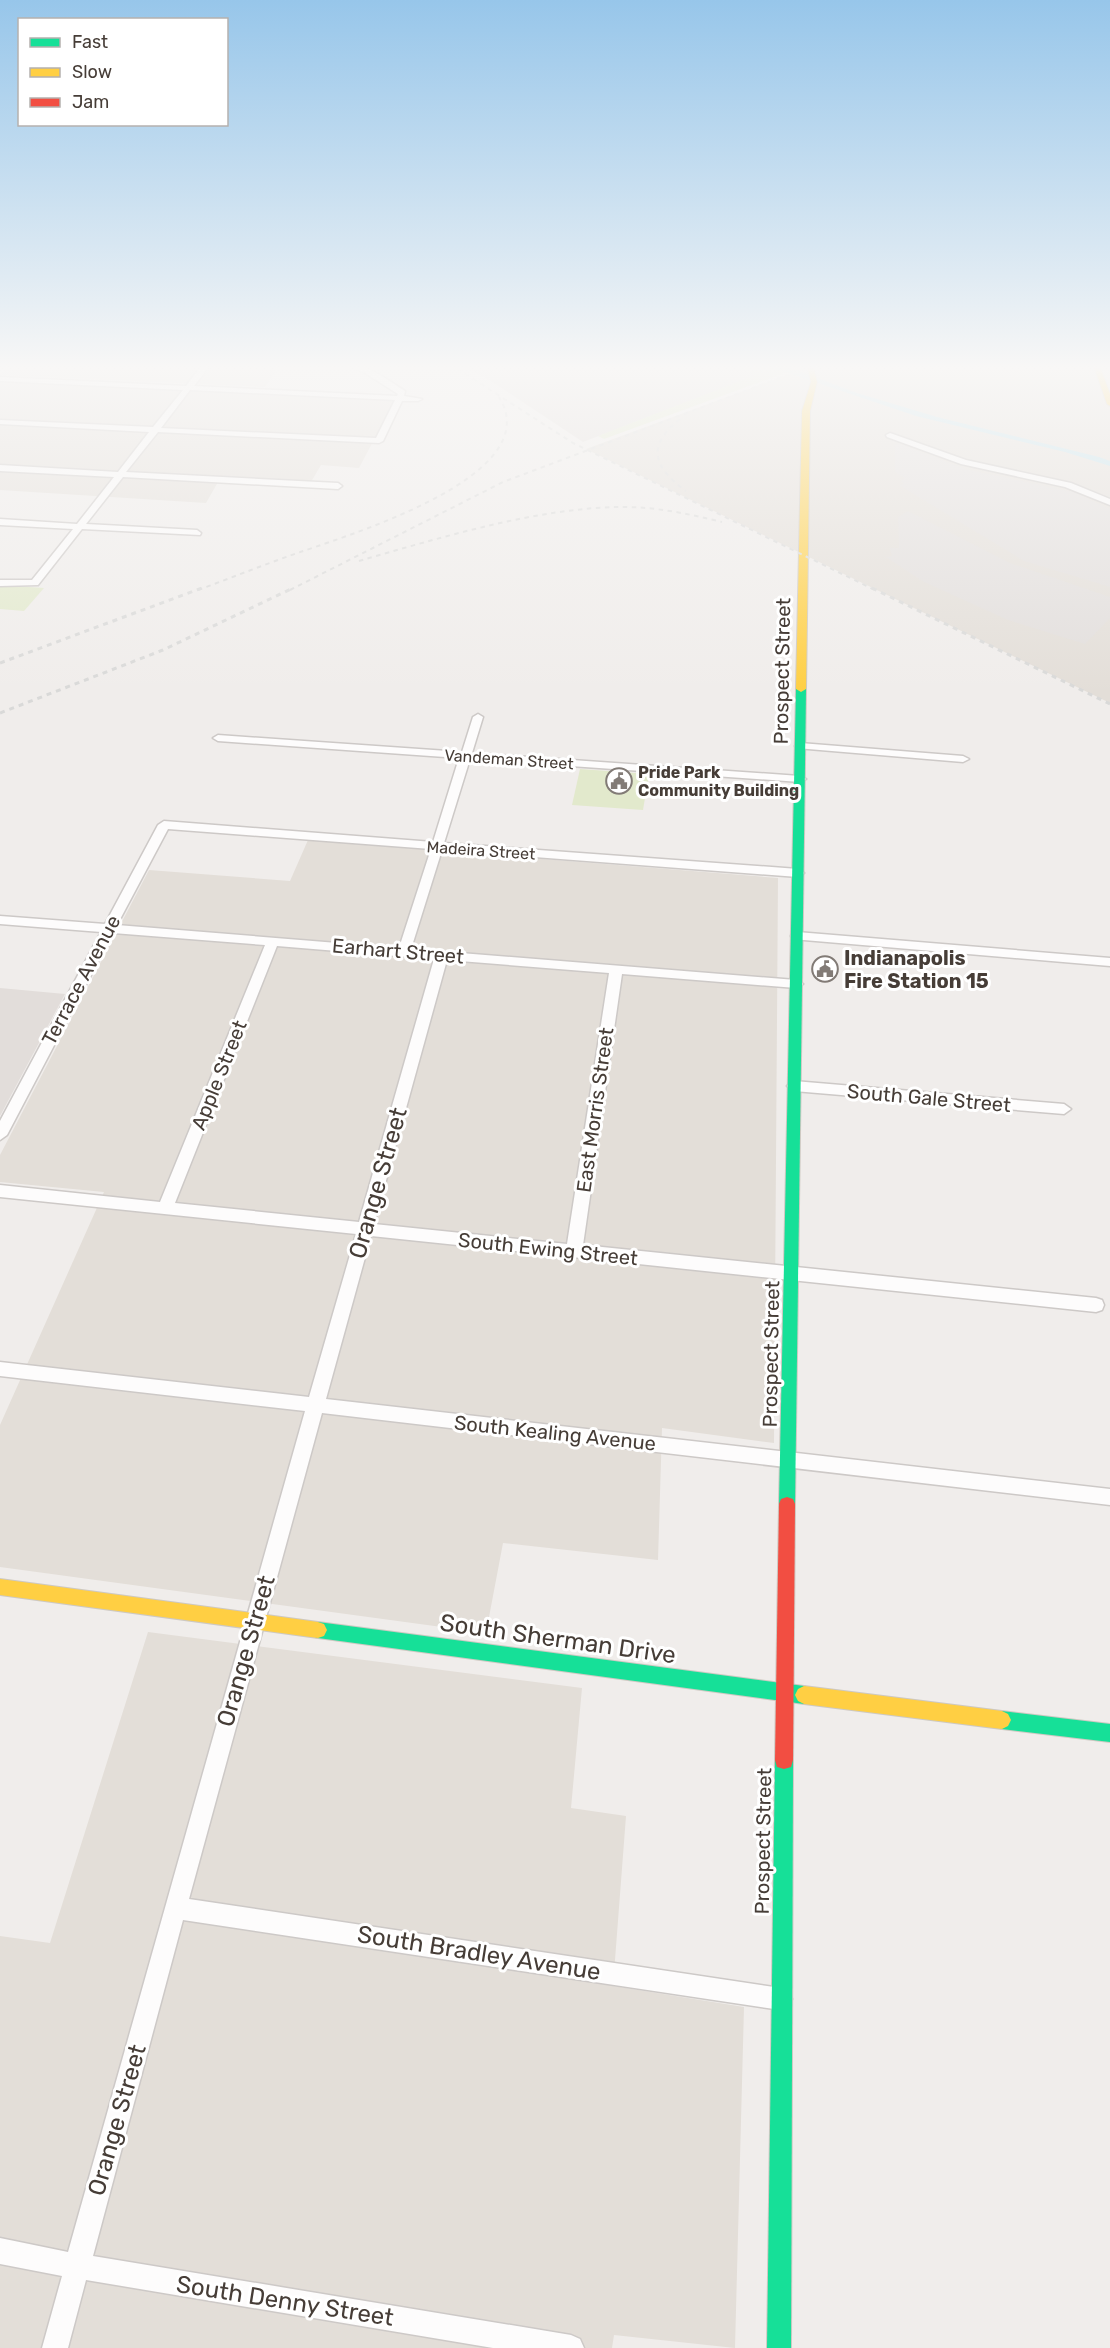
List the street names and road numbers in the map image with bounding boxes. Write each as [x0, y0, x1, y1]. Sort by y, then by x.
street label: Prospect Street [769, 597, 795, 745]
street label: Vandeman Street [444, 746, 574, 773]
street label: Madeira Street [426, 837, 536, 864]
street label: Terrace Avenue [37, 911, 125, 1049]
street label: Earhart Street [331, 933, 465, 969]
street label: Apple Street [186, 1017, 252, 1133]
street label: East Morris Street [572, 1026, 618, 1194]
street label: South Gale Street [846, 1079, 1012, 1117]
street label: Orange Street [343, 1104, 413, 1262]
street label: South Ewing Street [457, 1228, 639, 1270]
street label: Prospect Street [758, 1280, 784, 1428]
street label: South Kealing Avenue [453, 1410, 657, 1456]
street label: Orange Street [211, 1572, 281, 1730]
street label: South Sherman Drive [438, 1609, 678, 1669]
street label: Prospect Street [750, 1767, 776, 1915]
street label: South Bradley Avenue [355, 1920, 603, 1986]
street label: Orange Street [82, 2041, 152, 2199]
street label: South Denny Street [174, 2270, 396, 2332]

